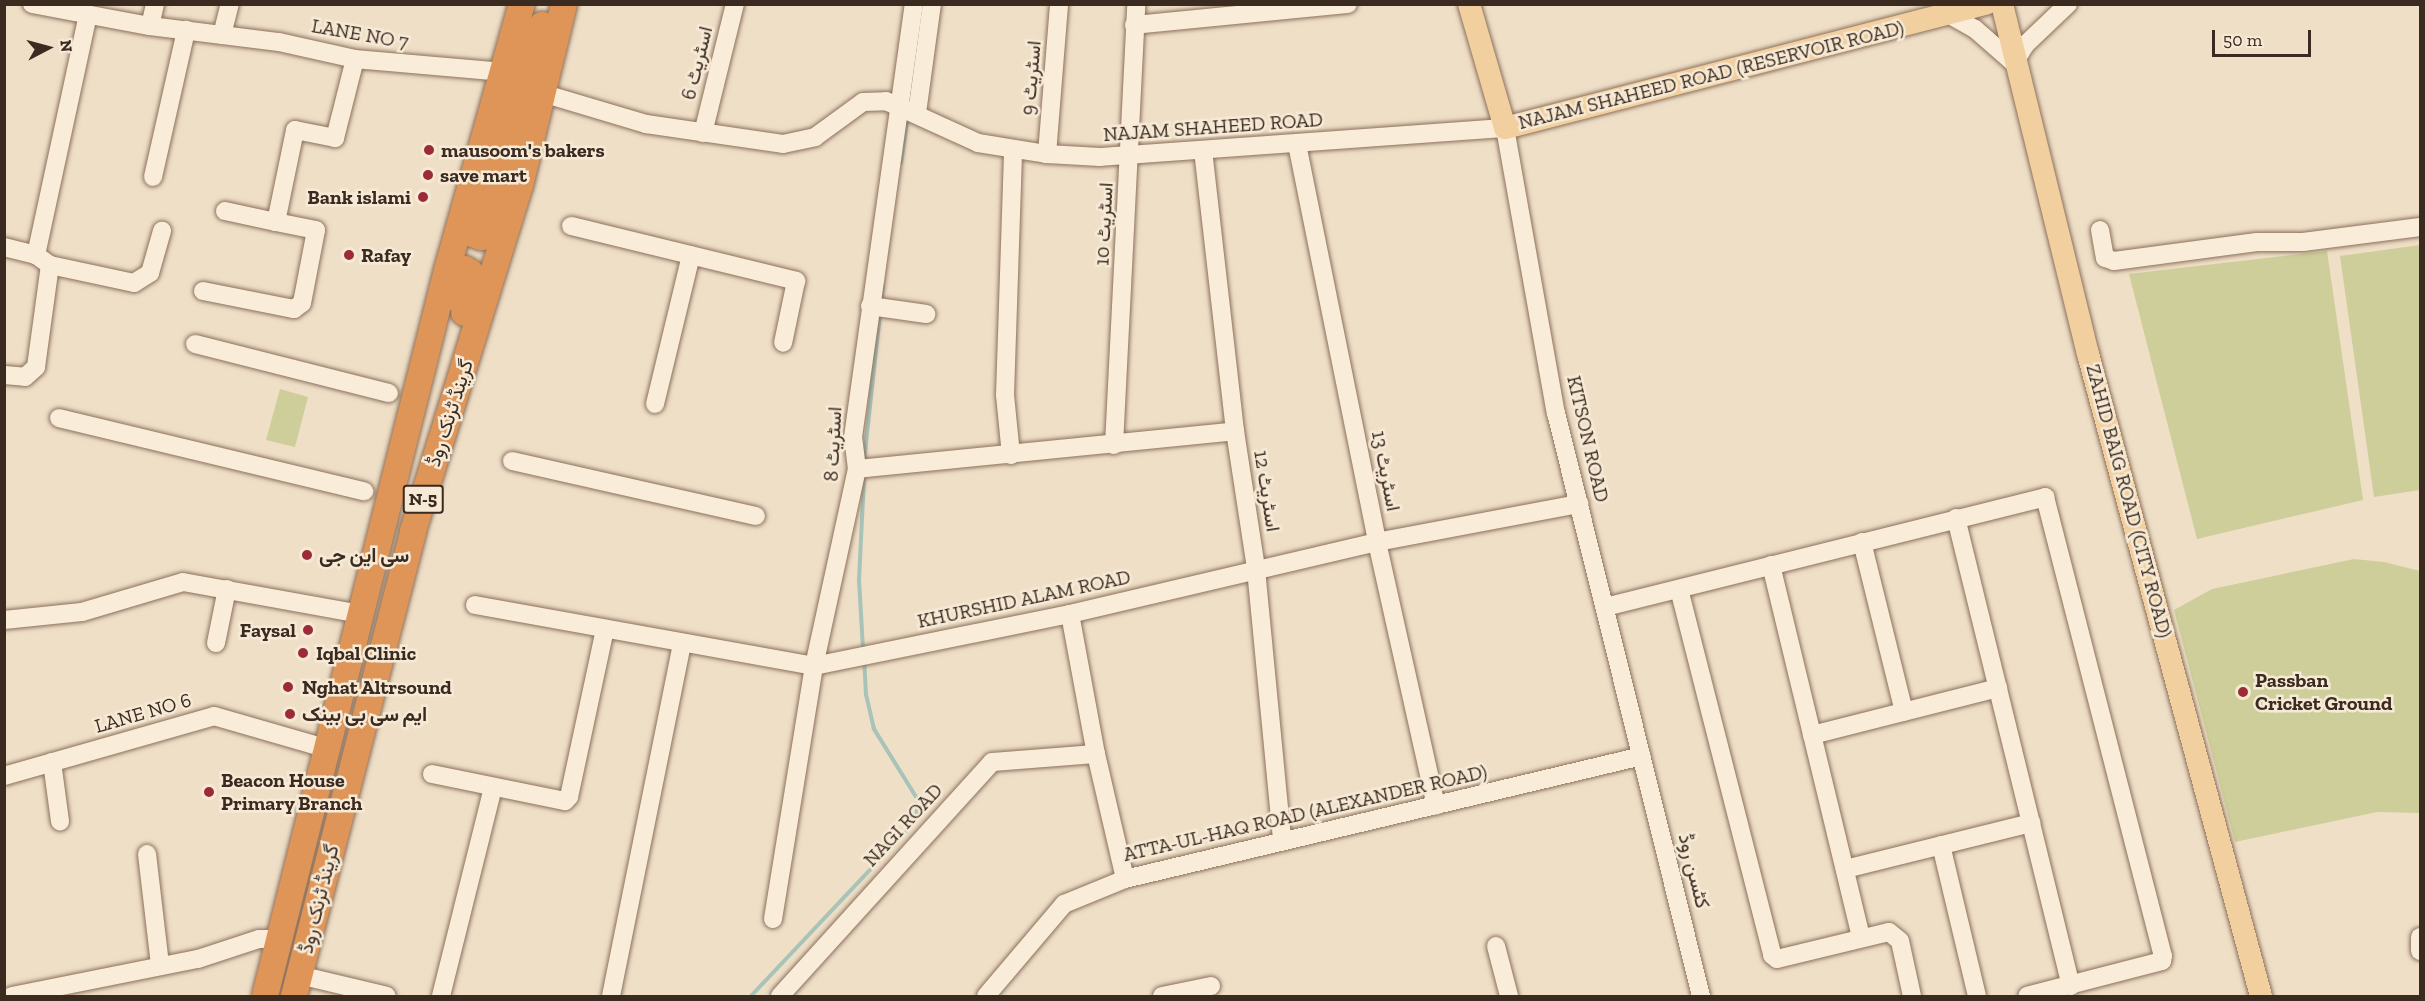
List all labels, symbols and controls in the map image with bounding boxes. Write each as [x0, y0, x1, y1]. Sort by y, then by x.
street label: LANE NO 7 [310, 14, 410, 54]
street label: NAJAM SHAHEED ROAD (RESERVOIR ROAD) [1516, 15, 1906, 135]
north arrow [18, 18, 78, 78]
scale bar [2215, 18, 2314, 56]
street label: اسٹریٹ 6 [676, 24, 718, 102]
text: 50 m [2223, 29, 2262, 51]
text: N [56, 39, 76, 53]
street label: اسٹریٹ 9 [1016, 40, 1046, 116]
street label: NAJAM SHAHEED ROAD [1102, 107, 1324, 147]
place label: mausoom's bakers [441, 138, 605, 162]
marker: mausoom's bakers [422, 143, 436, 157]
place label: save mart [440, 163, 527, 187]
marker: save mart [421, 168, 435, 182]
street label: اسٹریٹ 10 [1090, 182, 1118, 266]
place label: Bank islami [307, 185, 411, 209]
marker: Bank islami [416, 190, 430, 204]
place label: Rafay [361, 243, 411, 267]
marker: Rafay [342, 248, 356, 262]
street label: گرینڈ ٹرنک روڈ [421, 356, 479, 470]
street label: ZAHID BAIG ROAD (CITY ROAD) [2081, 361, 2177, 641]
street label: KITSON ROAD [1562, 373, 1614, 505]
street label: اسٹریٹ 8 [819, 406, 847, 482]
street label: اسٹریٹ 13 [1366, 429, 1406, 513]
street label: اسٹریٹ 12 [1249, 449, 1285, 533]
road number: N-5 [402, 484, 444, 514]
place label: سی این جی [319, 543, 409, 567]
marker: سی این جی [300, 548, 314, 562]
street label: KHURSHID ALAM ROAD [915, 565, 1133, 633]
place label: Faysal [240, 618, 296, 642]
marker: Faysal [301, 623, 315, 637]
place label: Iqbal Clinic [316, 641, 416, 665]
marker: Iqbal Clinic [294, 644, 312, 662]
place label: Passban Cricket Ground [2255, 668, 2392, 715]
place label: Nghat Altrsound [302, 675, 452, 699]
marker: Nghat Altrsound [279, 678, 297, 696]
marker: Passban Cricket Ground [2236, 685, 2250, 699]
street label: LANE NO 6 [92, 688, 194, 738]
place label: ایم سی بی بینک [302, 702, 427, 726]
marker: ایم سی بی بینک [283, 707, 297, 721]
street label: ATTA-UL-HAQ ROAD (ALEXANDER ROAD) [1121, 759, 1489, 867]
place label: Beacon House Primary Branch [221, 768, 363, 815]
street label: NAGI ROAD [858, 778, 948, 872]
marker: Beacon House Primary Branch [202, 785, 216, 799]
street label: کٹسن روڈ [1673, 831, 1715, 911]
street label: گرینڈ ٹرنک روڈ [294, 842, 344, 956]

